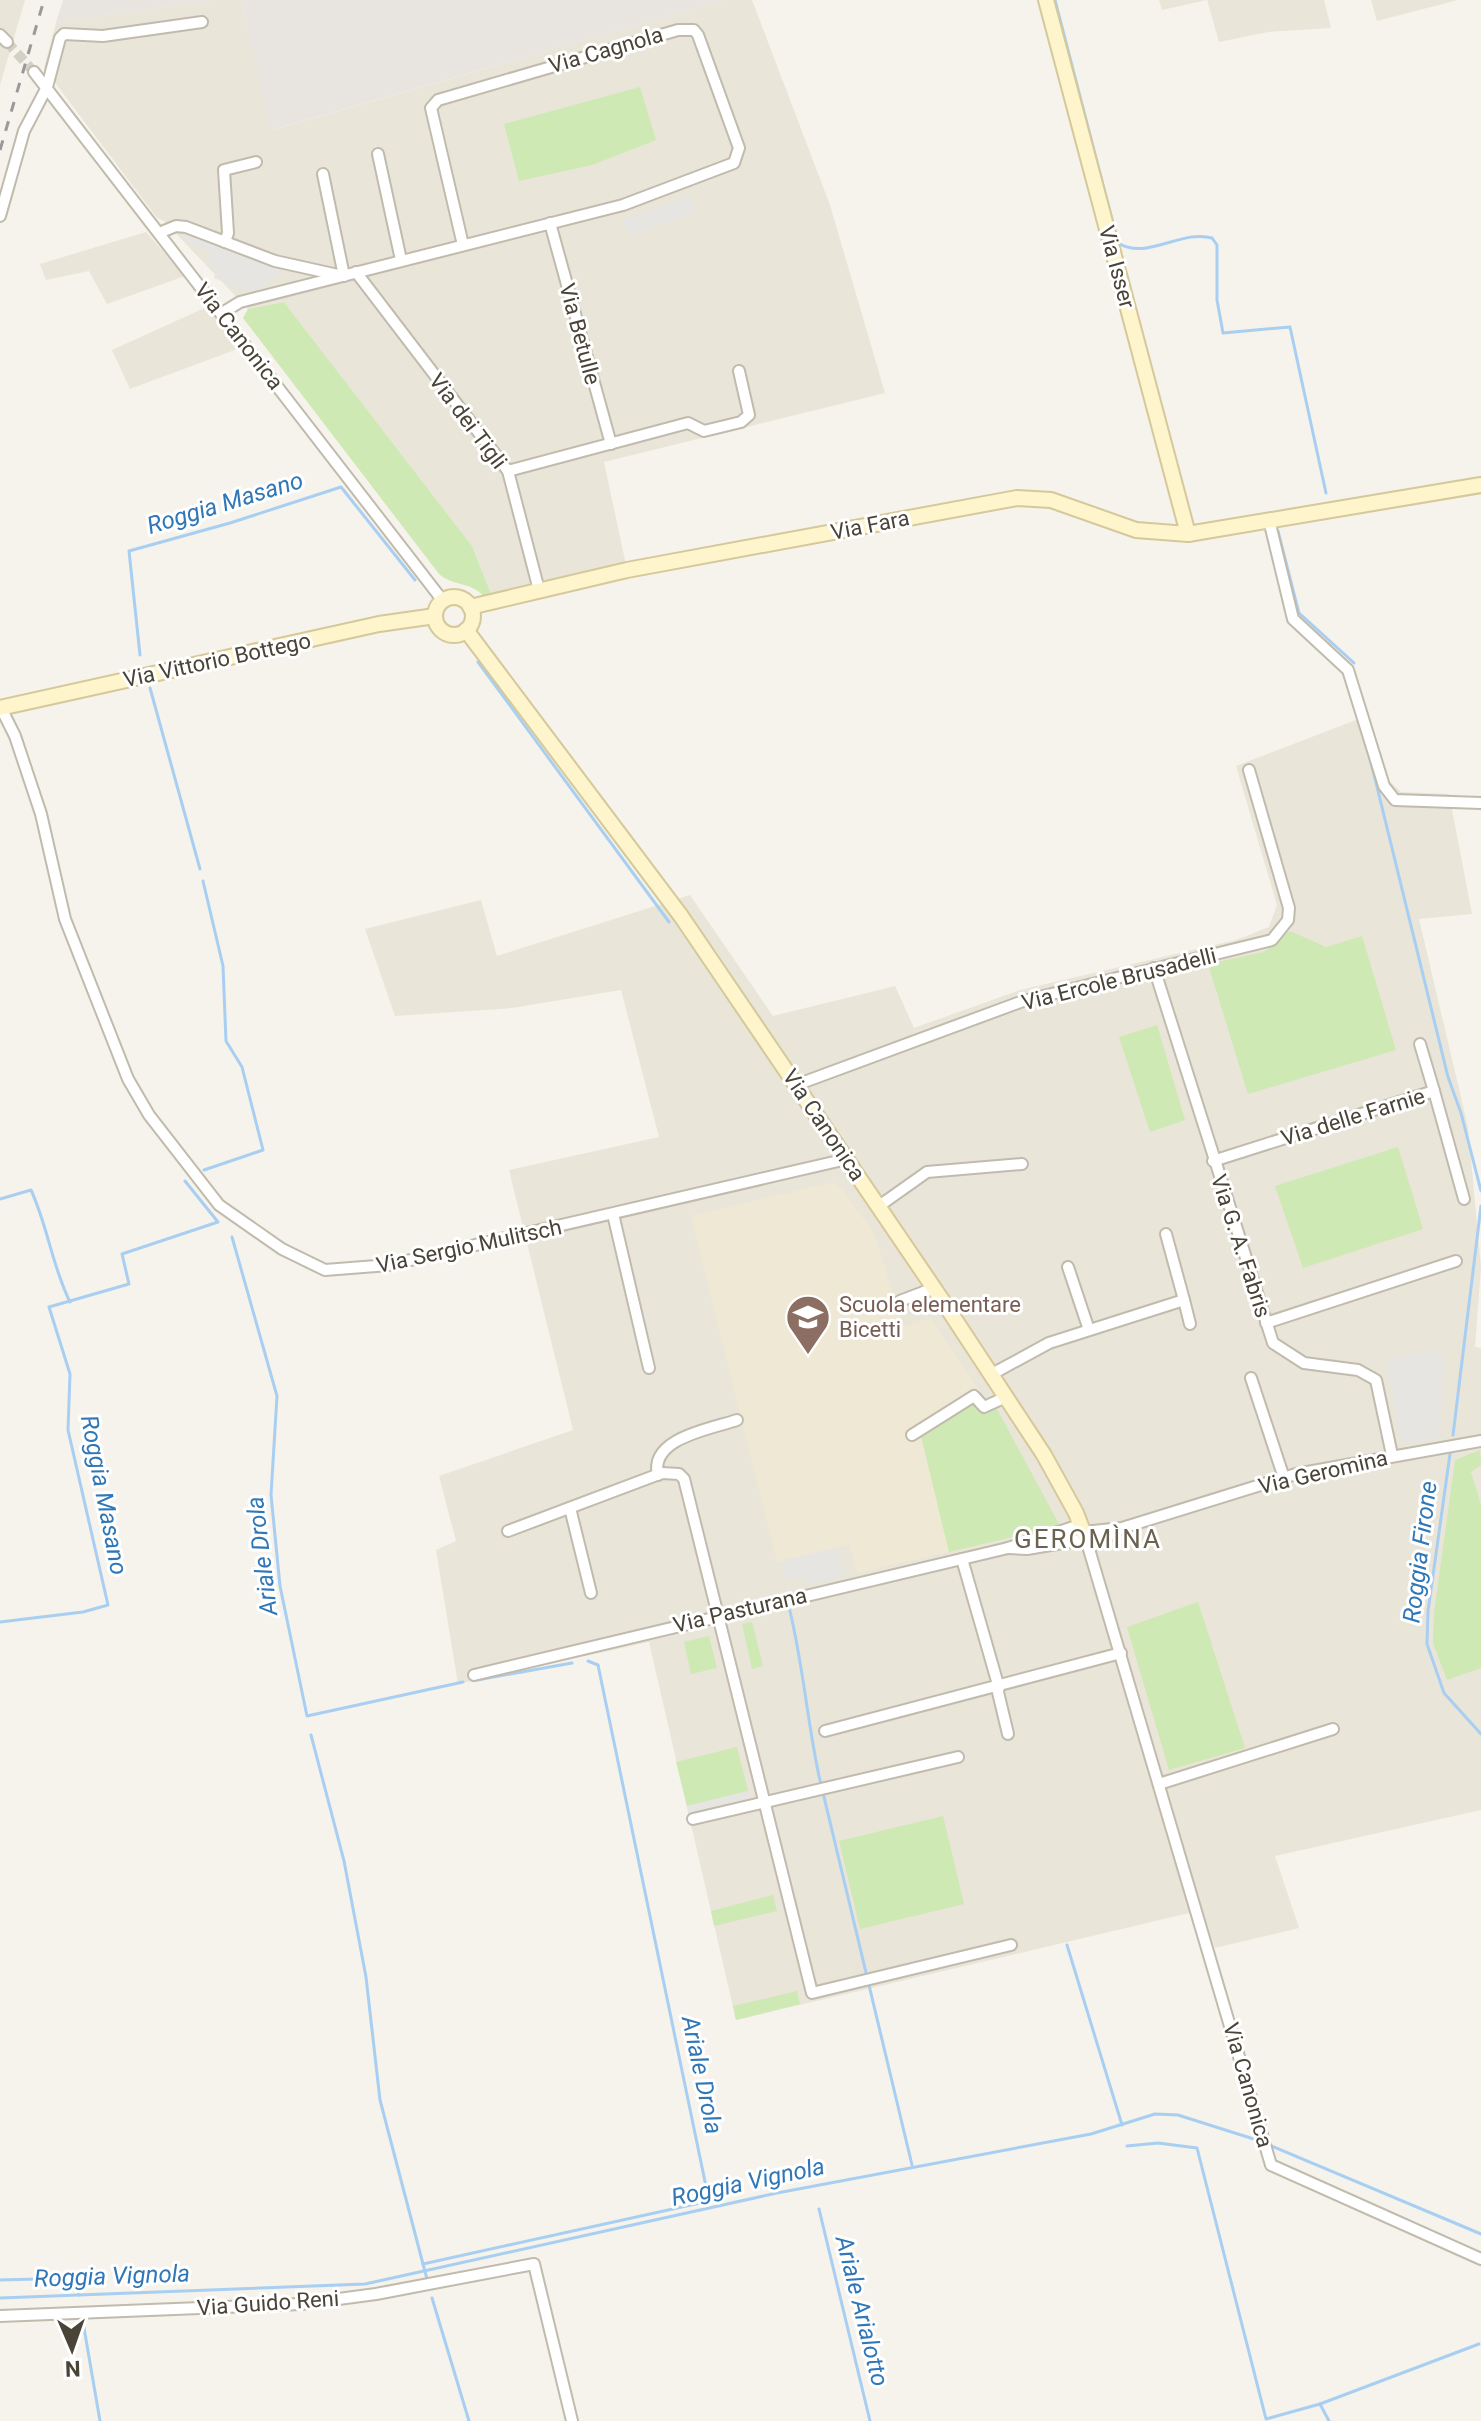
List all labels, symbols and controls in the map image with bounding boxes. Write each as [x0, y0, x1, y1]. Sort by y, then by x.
street label: Via Cagnola [546, 22, 666, 78]
street label: Via Isser [1094, 223, 1140, 312]
street label: Via Canonica [190, 278, 288, 394]
street label: Via Betulle [554, 281, 606, 387]
street label: Via dei Tigli [424, 368, 512, 474]
water label: Roggia Masano [144, 466, 306, 540]
street label: Via Fara [829, 505, 911, 545]
street label: Via Vittorio Bottego [121, 628, 313, 692]
street label: Via Ercole Brusadelli [1019, 943, 1219, 1015]
street label: Via Canonica [778, 1065, 870, 1185]
street label: Via delle Farnie [1278, 1083, 1428, 1151]
street label: Via G. A. Fabris [1206, 1171, 1276, 1321]
street label: Via Sergio Mulitsch [374, 1214, 564, 1278]
place label: Scuola elementare Bicetti [839, 1292, 1021, 1342]
school or university icon: Scuola elementare Bicetti [784, 1293, 832, 1356]
water label: Roggia Masano [75, 1413, 133, 1577]
street label: Via Geromina [1256, 1445, 1390, 1499]
water label: Roggia Firone [1397, 1479, 1443, 1625]
water label: Ariale Drola [241, 1495, 283, 1618]
district label: GEROMÌNA [1014, 1524, 1162, 1554]
street label: Via Pasturana [671, 1582, 809, 1638]
water label: Ariale Drola [676, 2012, 728, 2137]
street label: Via Canonica [1218, 2020, 1278, 2150]
water label: Roggia Vignola [669, 2152, 827, 2212]
water label: Ariale Arialotto [830, 2232, 894, 2389]
water label: Roggia Vignola [34, 2259, 190, 2293]
street label: Via Guido Reni [196, 2286, 340, 2320]
north arrow [32, 2309, 112, 2389]
text: N [64, 2356, 81, 2381]

